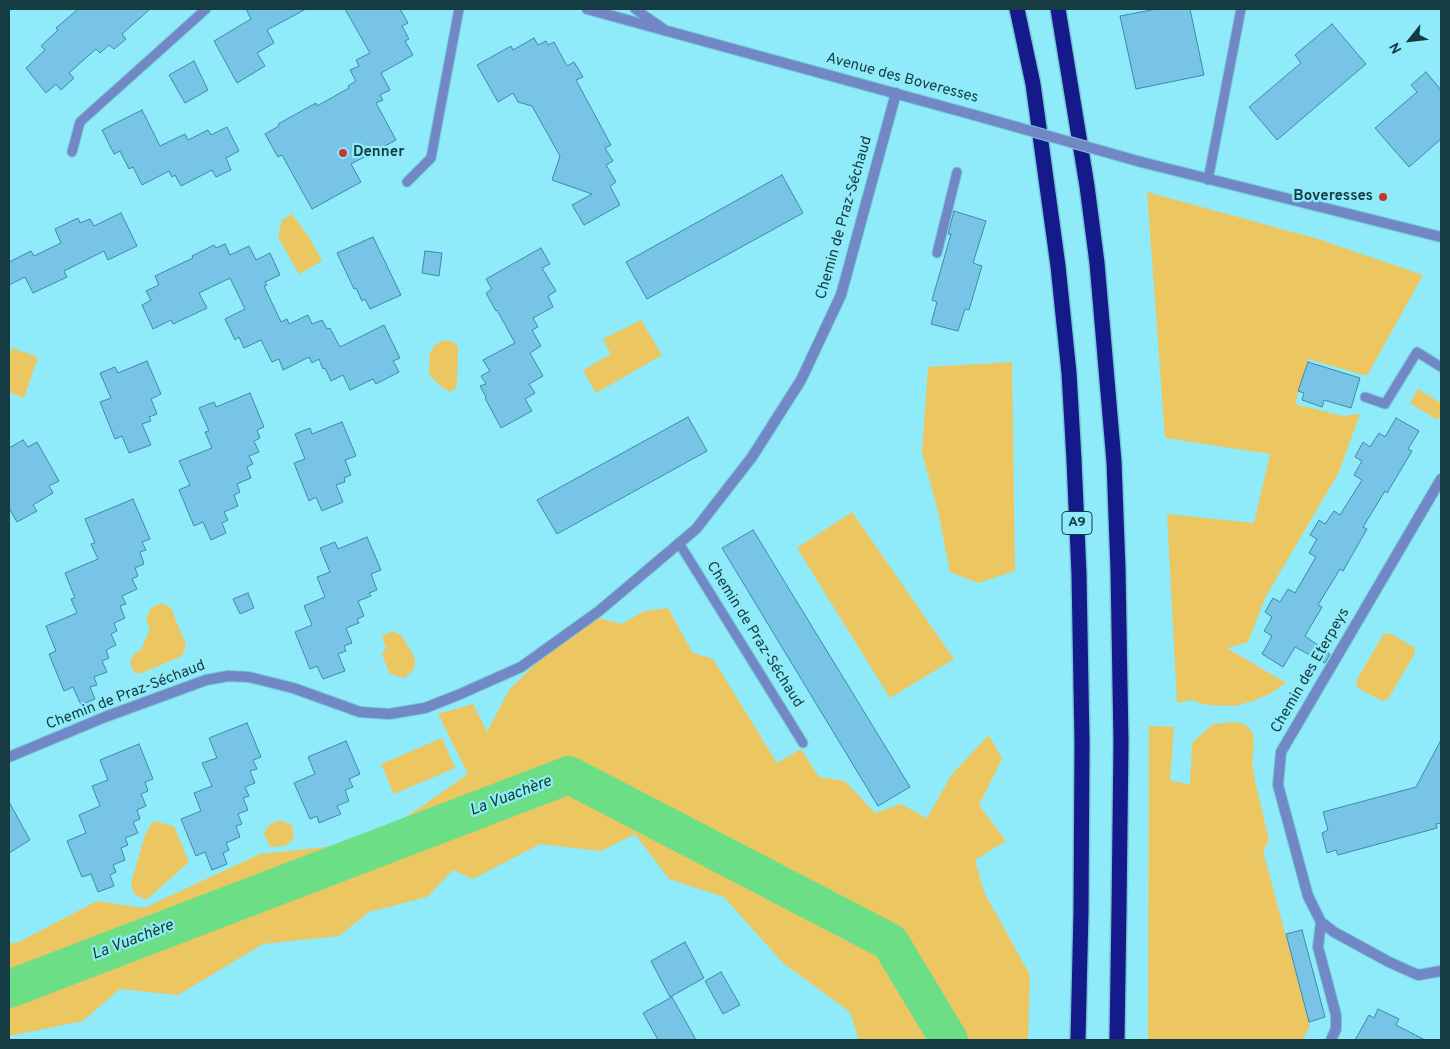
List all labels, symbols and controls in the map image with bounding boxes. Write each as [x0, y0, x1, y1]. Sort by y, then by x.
north arrow [1385, 15, 1435, 65]
text: N [1387, 39, 1406, 56]
street label: Avenue des Boveresses [824, 50, 980, 108]
street label: Chemin de Praz-Séchaud [813, 134, 877, 302]
place label: Denner [353, 144, 404, 162]
marker: Denner [337, 147, 349, 159]
place label: Boveresses [1293, 188, 1373, 206]
marker: Boveresses [1377, 191, 1389, 203]
road number: A9 [1062, 512, 1092, 534]
street label: Chemin de Praz-Séchaud [702, 559, 806, 711]
street label: Chemin des Eterpeys [1268, 605, 1354, 737]
street label: Chemin de Praz-Séchaud [44, 657, 208, 735]
water label: La Vuachère [468, 773, 554, 821]
water label: La Vuachère [90, 917, 176, 965]

